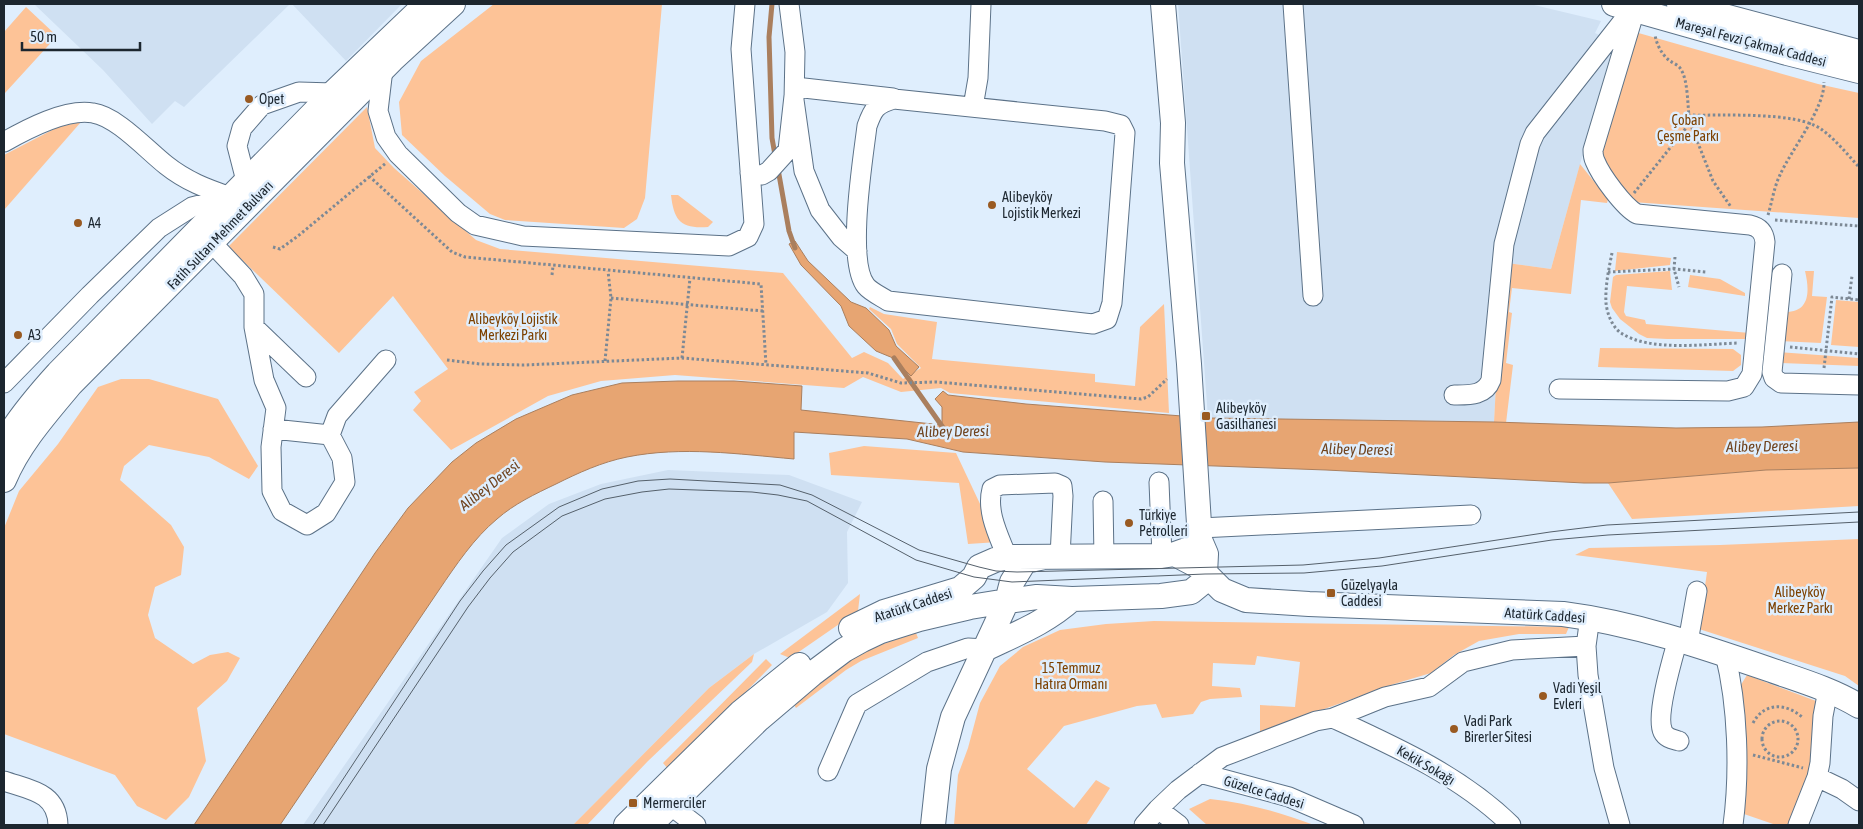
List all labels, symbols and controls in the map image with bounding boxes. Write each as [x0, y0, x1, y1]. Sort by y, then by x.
street label: Mareşal Fevzi Çakmak Caddesi [1674, 14, 1828, 70]
scale bar [22, 20, 140, 52]
text: 50 m [30, 28, 57, 45]
place label: Opet [259, 91, 284, 107]
marker: Opet [243, 93, 255, 105]
park label: Çoban Çeşme Parkı [1657, 112, 1719, 144]
street label: Fatih Sultan Mehmet Bulvarı [164, 177, 276, 293]
place label: Alibeyköy Lojistik Merkezi [1002, 189, 1081, 221]
marker: Alibeyköy Lojistik Merkezi [986, 199, 998, 211]
place label: A4 [88, 215, 102, 231]
marker: A4 [72, 217, 84, 229]
park label: Alibeyköy Lojistik Merkezi Parkı [468, 311, 558, 343]
place label: A3 [28, 327, 41, 343]
marker: A3 [12, 329, 24, 341]
place label: Alibeyköy Gasilhanesi [1216, 400, 1276, 432]
marker: Alibeyköy Gasilhanesi [1200, 410, 1212, 422]
water label: Alibey Deresi [916, 422, 989, 440]
water label: Alibey Deresi [1725, 437, 1798, 455]
water label: Alibey Deresi [1320, 440, 1393, 458]
water label: Alibey Deresi [455, 456, 523, 514]
place label: Türkiye Petrolleri [1139, 507, 1188, 539]
marker: Türkiye Petrolleri [1123, 517, 1135, 529]
place label: Güzelyayla Caddesi [1341, 577, 1398, 609]
park label: Alibeyköy Merkez Parkı [1767, 584, 1833, 616]
street label: Atatürk Caddesi [872, 585, 954, 625]
marker: Güzelyayla Caddesi [1325, 587, 1337, 599]
street label: Atatürk Caddesi [1504, 604, 1586, 626]
park label: 15 Temmuz Hatıra Ormanı [1034, 660, 1108, 692]
place label: Vadi Yeşil Evleri [1553, 680, 1602, 712]
marker: Vadi Yeşil Evleri [1537, 690, 1549, 702]
place label: Vadi Park Birerler Sitesi [1464, 713, 1532, 745]
marker: Vadi Park Birerler Sitesi [1448, 723, 1460, 735]
street label: Kekik Sokağı [1394, 742, 1458, 788]
street label: Güzelce Caddesi [1222, 772, 1306, 812]
place label: Mermerciler [643, 795, 707, 811]
marker: Mermerciler [627, 797, 639, 809]

